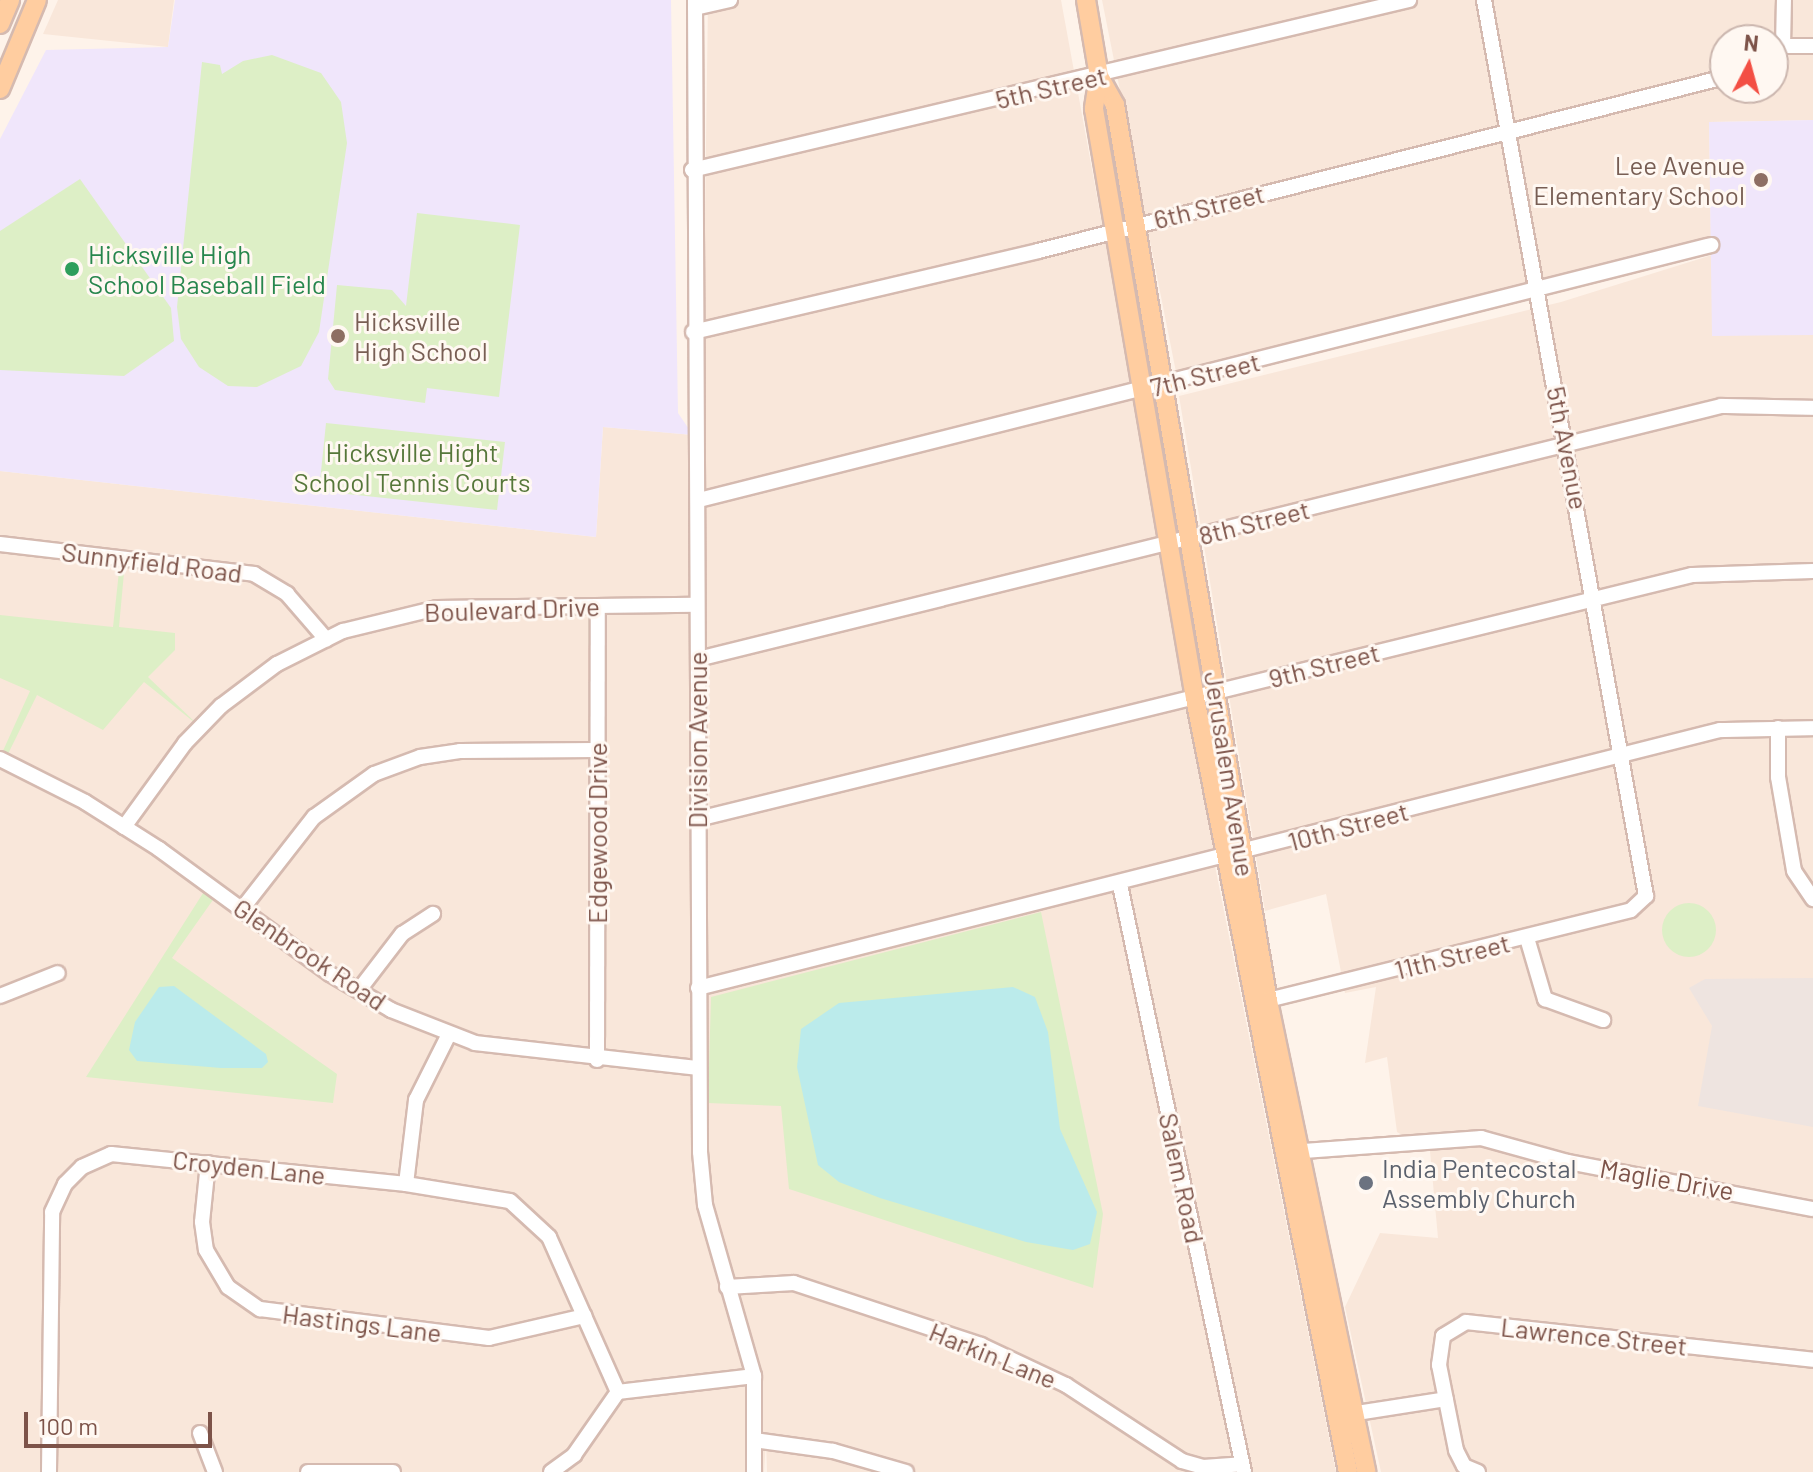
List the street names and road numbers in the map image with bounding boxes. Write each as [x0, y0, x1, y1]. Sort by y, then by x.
street label: 5th Street [992, 59, 1110, 115]
street label: 6th Street [1150, 177, 1268, 235]
street label: 7th Street [1147, 345, 1263, 403]
street label: 5th Avenue [1541, 384, 1595, 512]
street label: 8th Street [1195, 493, 1313, 551]
street label: Sunnyfield Road [60, 535, 244, 589]
street label: Boulevard Drive [424, 590, 600, 628]
street label: 9th Street [1265, 636, 1383, 694]
street label: Division Avenue [681, 652, 713, 828]
street label: Jerusalem Avenue [1198, 669, 1262, 879]
street label: Edgewood Drive [581, 742, 613, 924]
street label: 10th Street [1284, 795, 1412, 857]
street label: Glenbrook Road [228, 891, 392, 1017]
street label: 11th Street [1391, 927, 1513, 985]
street label: Salem Road [1153, 1110, 1211, 1246]
street label: Croyden Lane [171, 1143, 327, 1191]
street label: Maglie Drive [1598, 1152, 1736, 1206]
street label: Hastings Lane [281, 1298, 443, 1348]
street label: Lawrence Street [1499, 1311, 1689, 1361]
street label: Harkin Lane [925, 1315, 1061, 1395]

